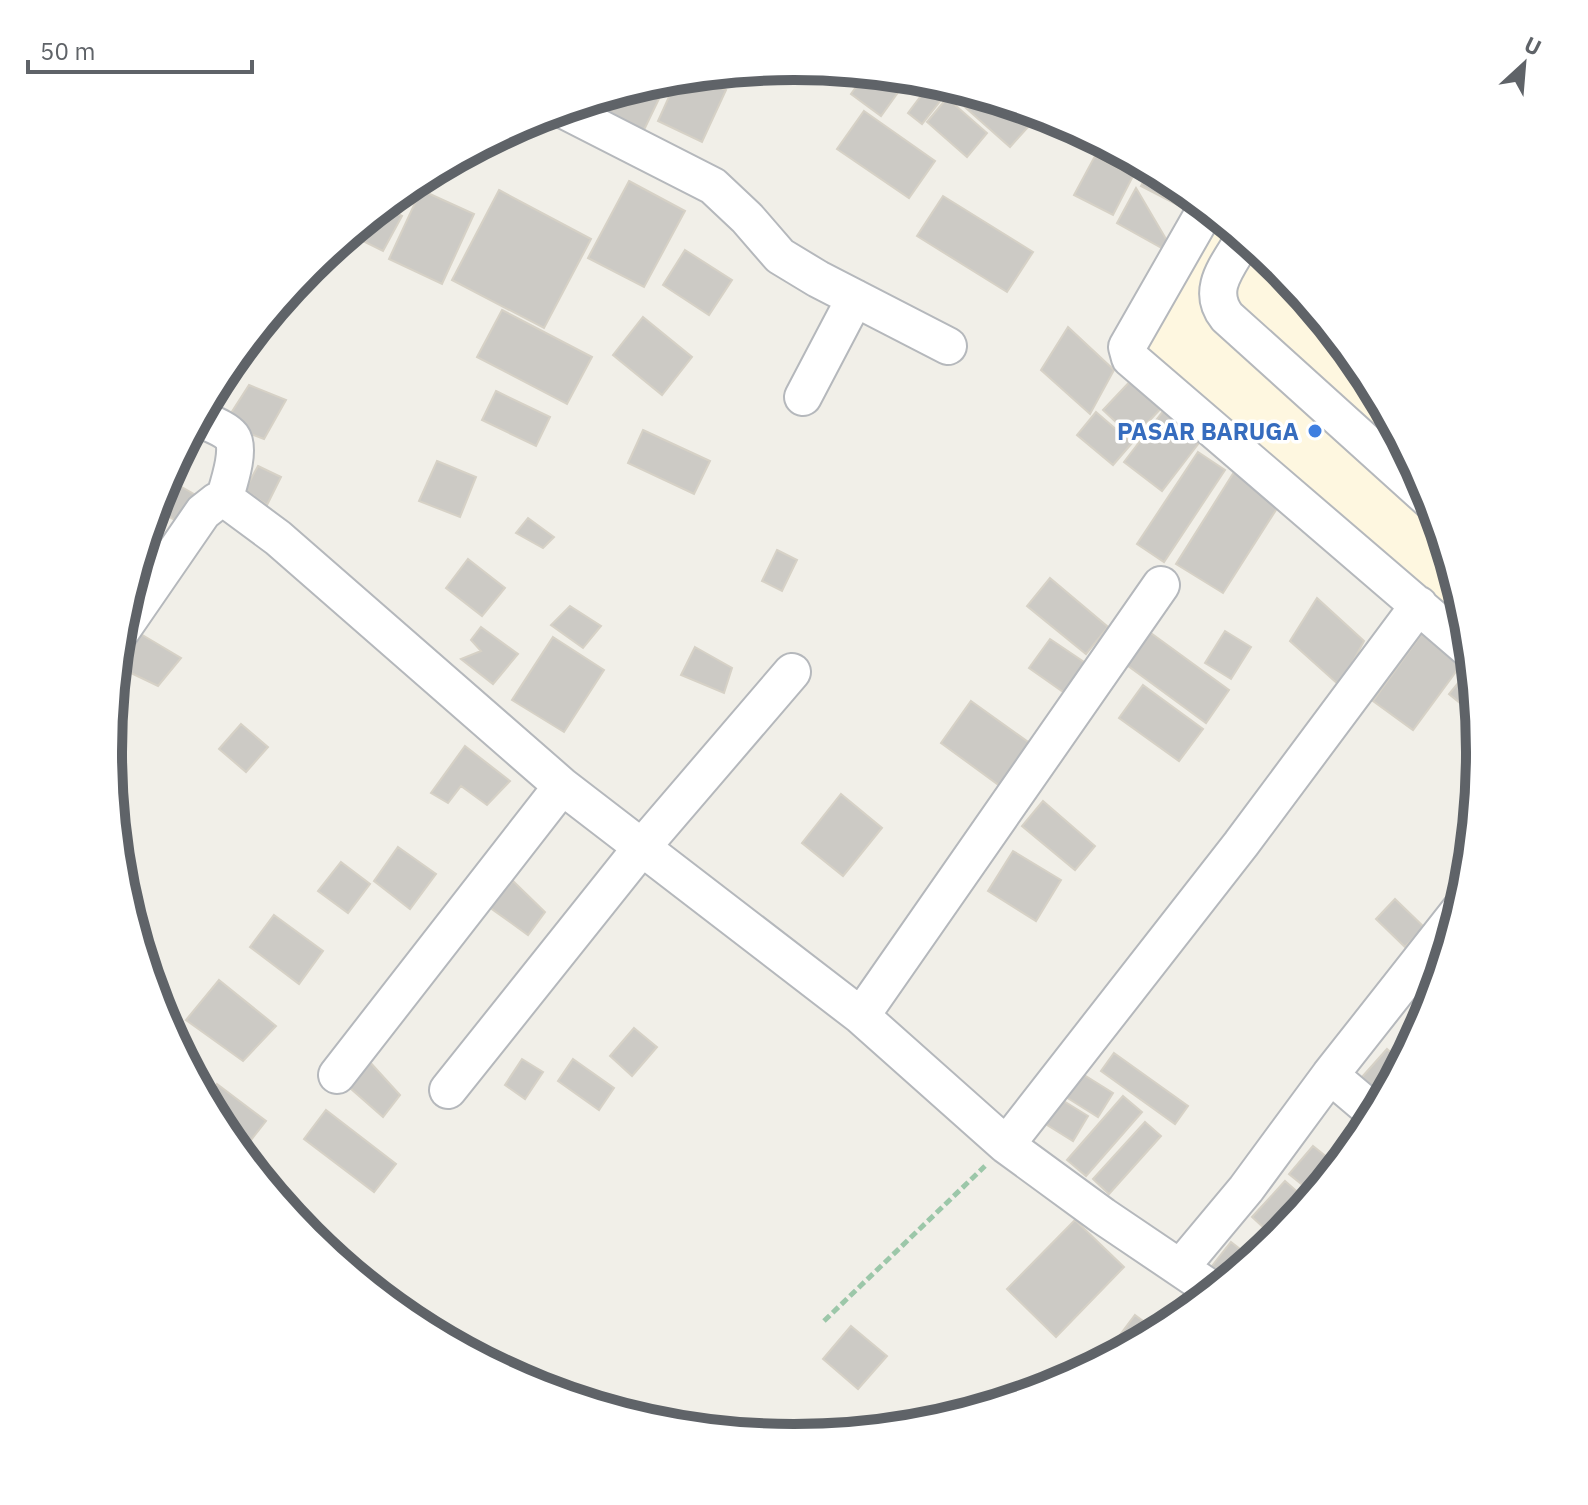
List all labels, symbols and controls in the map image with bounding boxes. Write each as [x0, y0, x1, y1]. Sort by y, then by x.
scale bar [28, 24, 252, 74]
north arrow [1484, 24, 1564, 104]
text: U [1520, 29, 1546, 62]
text: 50 m [40, 35, 95, 67]
place label: PASAR BARUGA [1117, 415, 1299, 447]
marker: PASAR BARUGA [1306, 422, 1324, 440]

